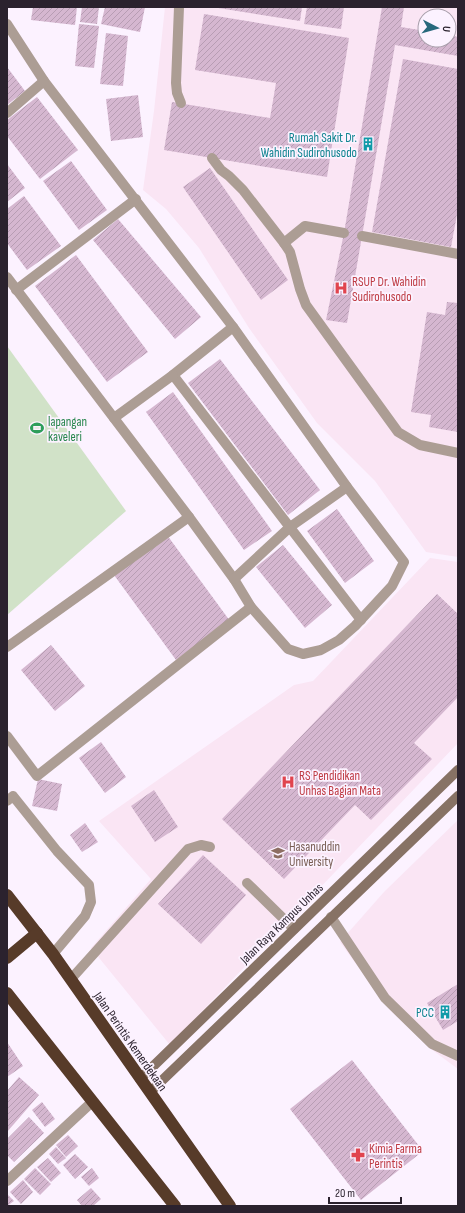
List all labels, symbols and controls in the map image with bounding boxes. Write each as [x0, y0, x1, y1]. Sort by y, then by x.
north arrow [417, 8, 457, 48]
text: U [440, 25, 453, 33]
place label: Rumah Sakit Dr. Wahidin Sudirohusodo [261, 130, 357, 161]
building icon: Rumah Sakit Dr. Wahidin Sudirohusodo [360, 136, 376, 152]
place label: RSUP Dr. Wahidin Sudirohusodo [352, 274, 426, 305]
hospital icon: RSUP Dr. Wahidin Sudirohusodo [333, 280, 349, 296]
place label: lapangan kaveleri [48, 414, 87, 445]
sports icon: lapangan kaveleri [29, 420, 45, 436]
place label: RS Pendidikan Unhas Bagian Mata [299, 768, 381, 799]
hospital icon: RS Pendidikan Unhas Bagian Mata [280, 774, 296, 790]
place label: Hasanuddin University [289, 839, 340, 870]
school or university icon: Hasanuddin University [270, 845, 286, 861]
street label: Jalan Raya Kampus Unhas [236, 880, 327, 968]
street label: Jalan Perintis Kemerdekaan [89, 988, 170, 1094]
building icon: PCC [437, 1004, 453, 1020]
place label: PCC [416, 1005, 434, 1021]
place label: Kimia Farma Perintis [369, 1141, 422, 1172]
pharmacy icon: Kimia Farma Perintis [350, 1147, 366, 1163]
scale bar [329, 1179, 401, 1205]
text: 20 m [335, 1186, 355, 1201]

